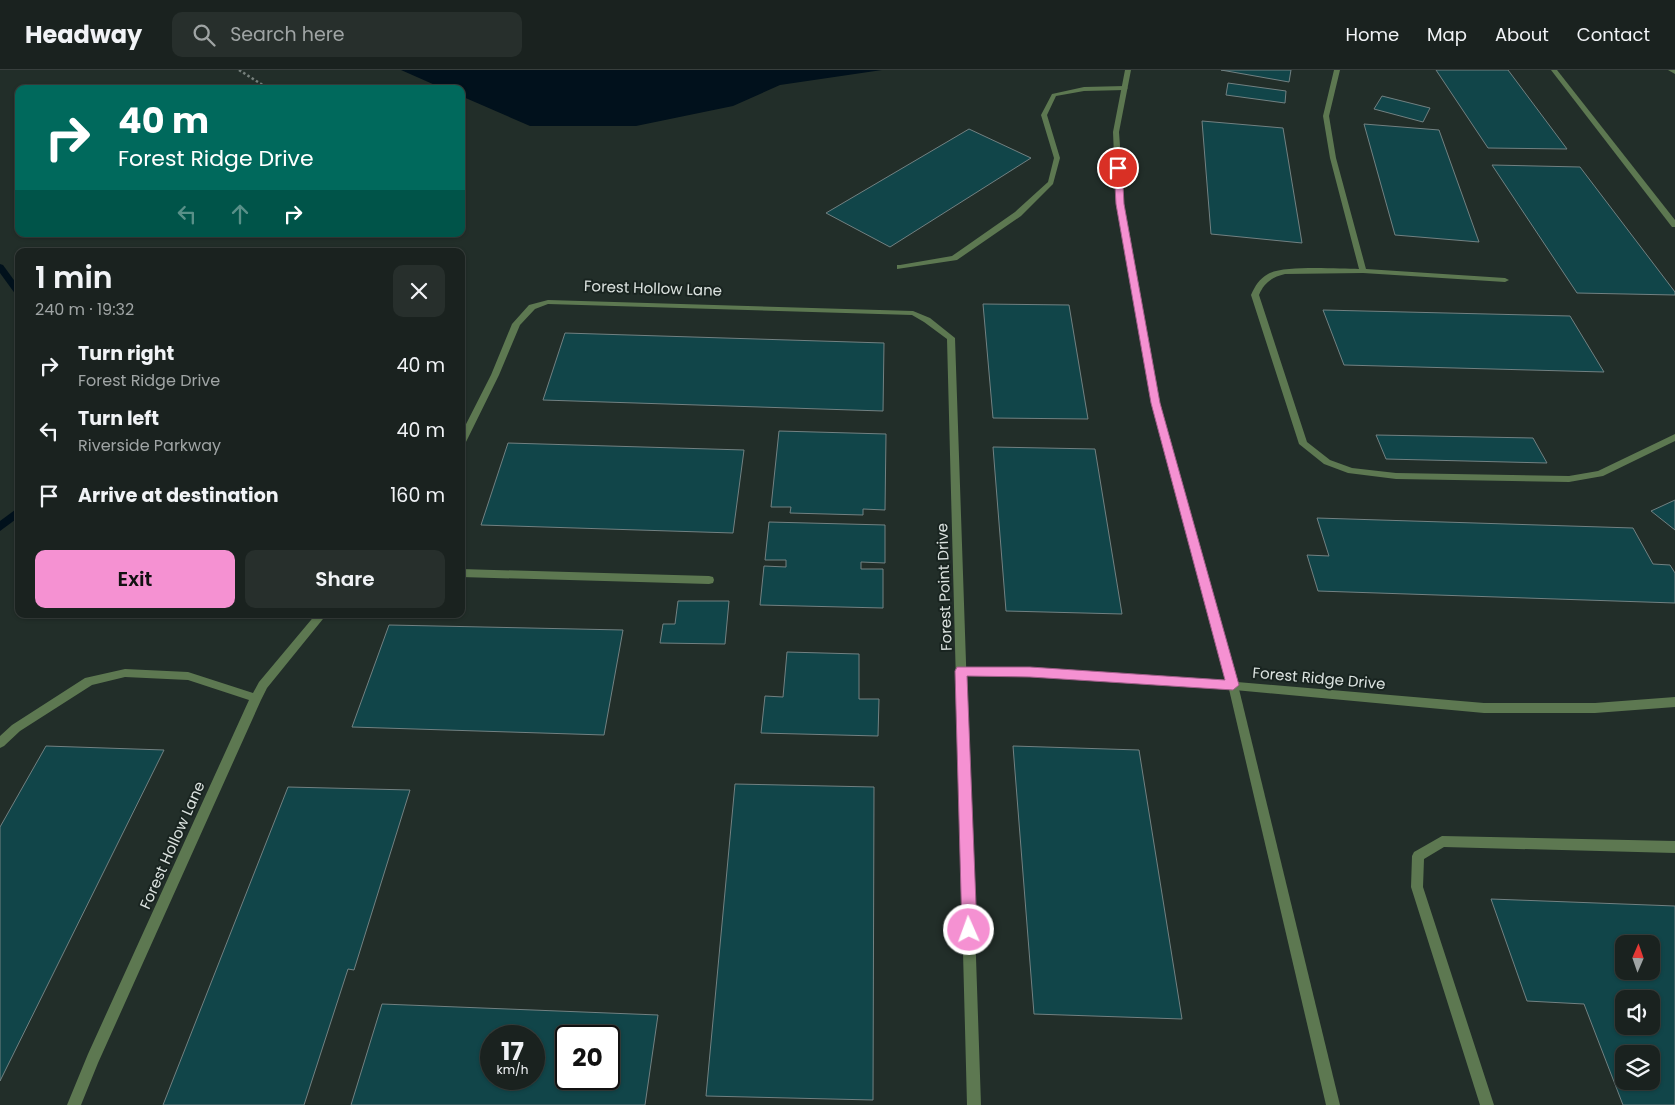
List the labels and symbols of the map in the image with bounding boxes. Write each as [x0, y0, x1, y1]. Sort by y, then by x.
pin [1097, 147, 1139, 189]
street label: Forest Hollow Lane [584, 275, 722, 301]
street label: Forest Point Drive [931, 523, 957, 651]
street label: Forest Ridge Drive [1252, 662, 1386, 694]
street label: Forest Hollow Lane [134, 778, 210, 912]
position arrow [942, 903, 994, 955]
north arrow [1615, 935, 1660, 980]
speed limit sign: 20 [555, 1025, 620, 1090]

